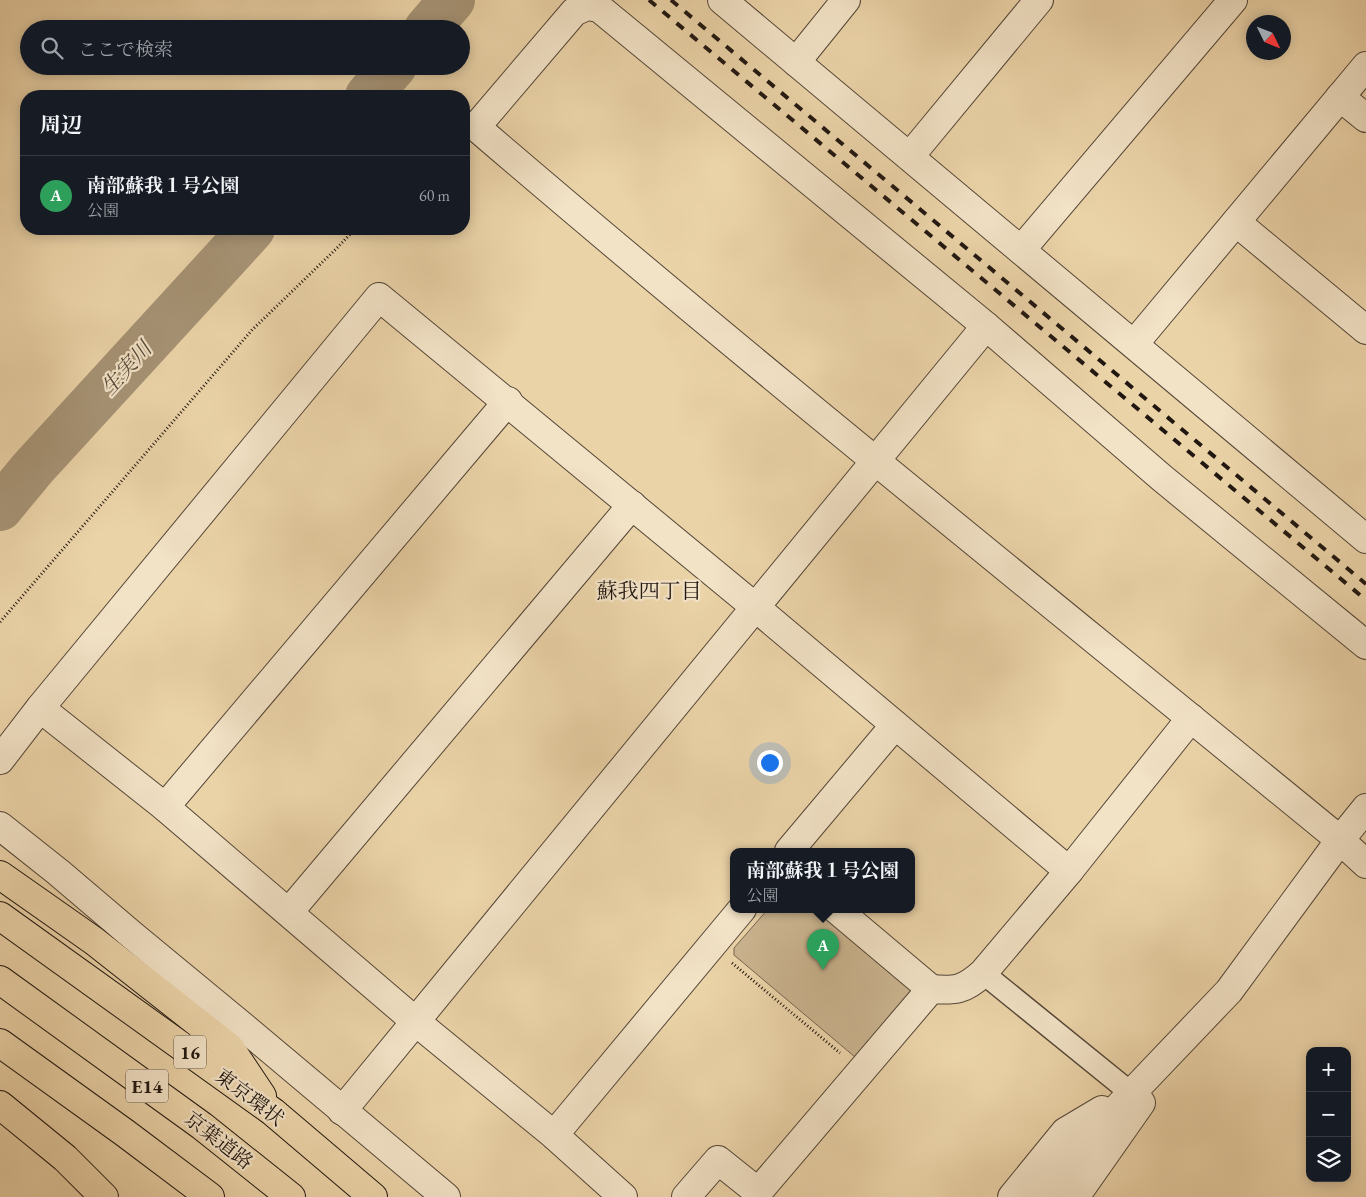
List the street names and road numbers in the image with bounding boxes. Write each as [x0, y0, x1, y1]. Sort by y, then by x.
road number: 16 [174, 1036, 206, 1068]
street label: 東京環状 [210, 1063, 290, 1131]
road number: E14 [126, 1070, 168, 1102]
street label: 京葉道路 [179, 1105, 259, 1175]

